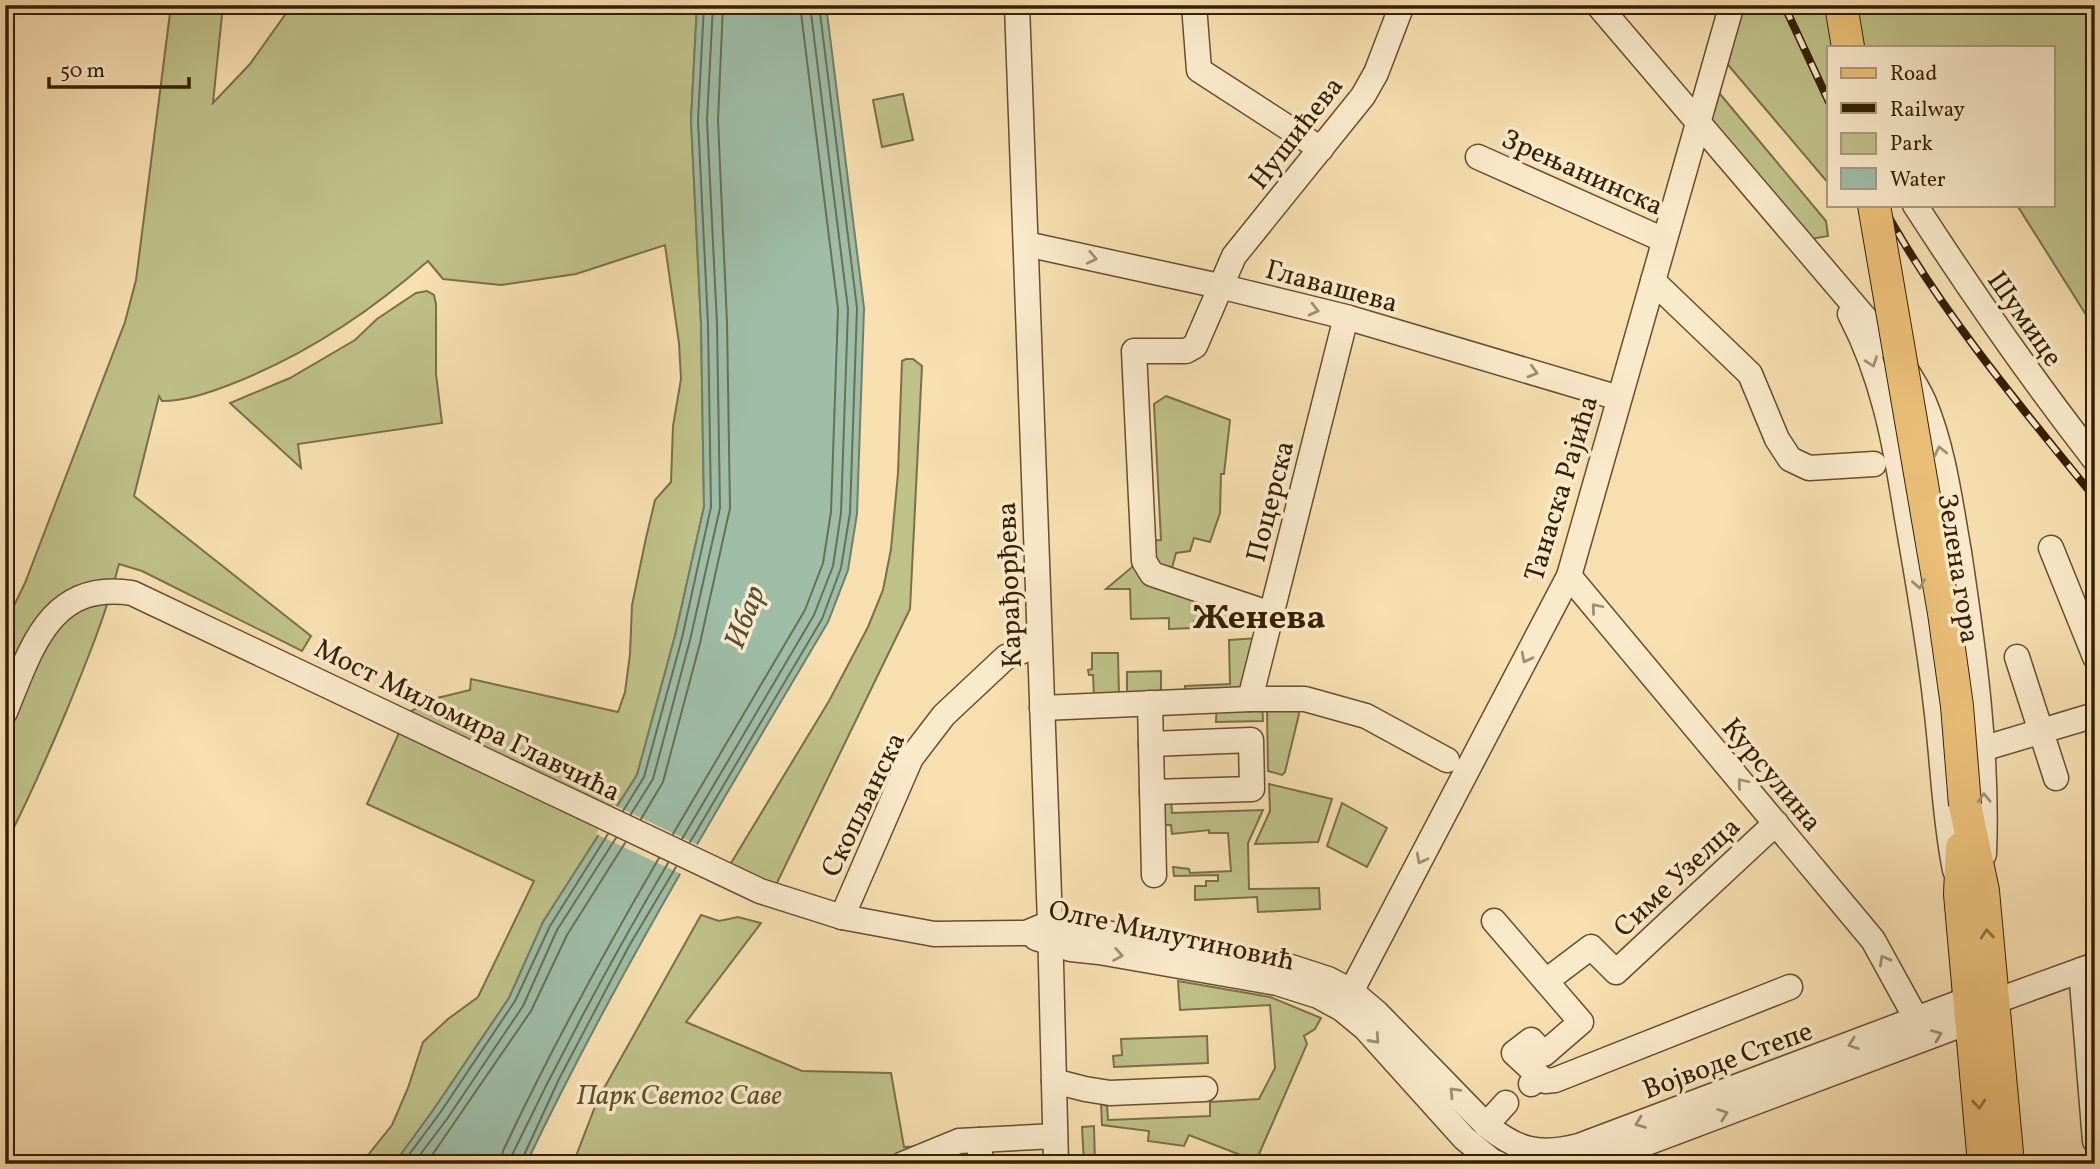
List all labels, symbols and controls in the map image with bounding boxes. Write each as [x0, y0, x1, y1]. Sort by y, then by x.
scale bar [49, 46, 189, 90]
legend [1827, 46, 2054, 206]
text: 50 m [60, 57, 105, 86]
text: Road [1890, 60, 1937, 89]
street label: Нушићева [1240, 69, 1354, 198]
text: Railway [1890, 96, 1966, 125]
street label: Зрењанинска [1495, 120, 1669, 226]
text: Park [1890, 130, 1933, 159]
text: Water [1890, 166, 1946, 195]
one-way arrow [1086, 250, 1098, 265]
street label: Главашева [1261, 251, 1402, 324]
street label: Шумице [1977, 264, 2071, 375]
one-way arrow [1308, 302, 1320, 316]
one-way arrow [1864, 356, 1878, 368]
one-way arrow [1526, 364, 1538, 379]
street label: Танаска Рајића [1516, 391, 1609, 586]
street label: Поцерска [1238, 437, 1305, 566]
one-way arrow [1933, 445, 1948, 457]
street label: Зелена гора [1926, 491, 1989, 646]
street label: Карађорђева [988, 501, 1033, 669]
one-way arrow [1910, 578, 1925, 590]
water label: Ибар [715, 580, 777, 655]
district label: Женева [1192, 595, 1326, 643]
one-way arrow [1592, 604, 1604, 617]
street label: Мост Миломира Главчића [307, 630, 627, 812]
one-way arrow [1521, 651, 1535, 663]
street label: Курсулина [1712, 710, 1831, 841]
street label: Скопљанска [812, 726, 916, 884]
one-way arrow [1738, 778, 1750, 791]
one-way arrow [1976, 792, 1991, 803]
street label: Симе Узелца [1606, 809, 1750, 947]
one-way arrow [1415, 852, 1429, 865]
street label: Олге Милутиновић [1045, 891, 1298, 982]
one-way arrow [1980, 929, 1995, 940]
one-way arrow [1112, 947, 1124, 962]
one-way arrow [1879, 955, 1892, 967]
street label: Војводе Степе [1637, 1013, 1818, 1110]
one-way arrow [1930, 1029, 1942, 1043]
one-way arrow [1367, 1031, 1379, 1044]
one-way arrow [1848, 1035, 1860, 1049]
park label: Парк Светог Саве [576, 1077, 782, 1116]
one-way arrow [1449, 1087, 1462, 1100]
one-way arrow [1971, 1099, 1986, 1110]
one-way arrow [1717, 1109, 1729, 1123]
one-way arrow [1635, 1115, 1647, 1129]

